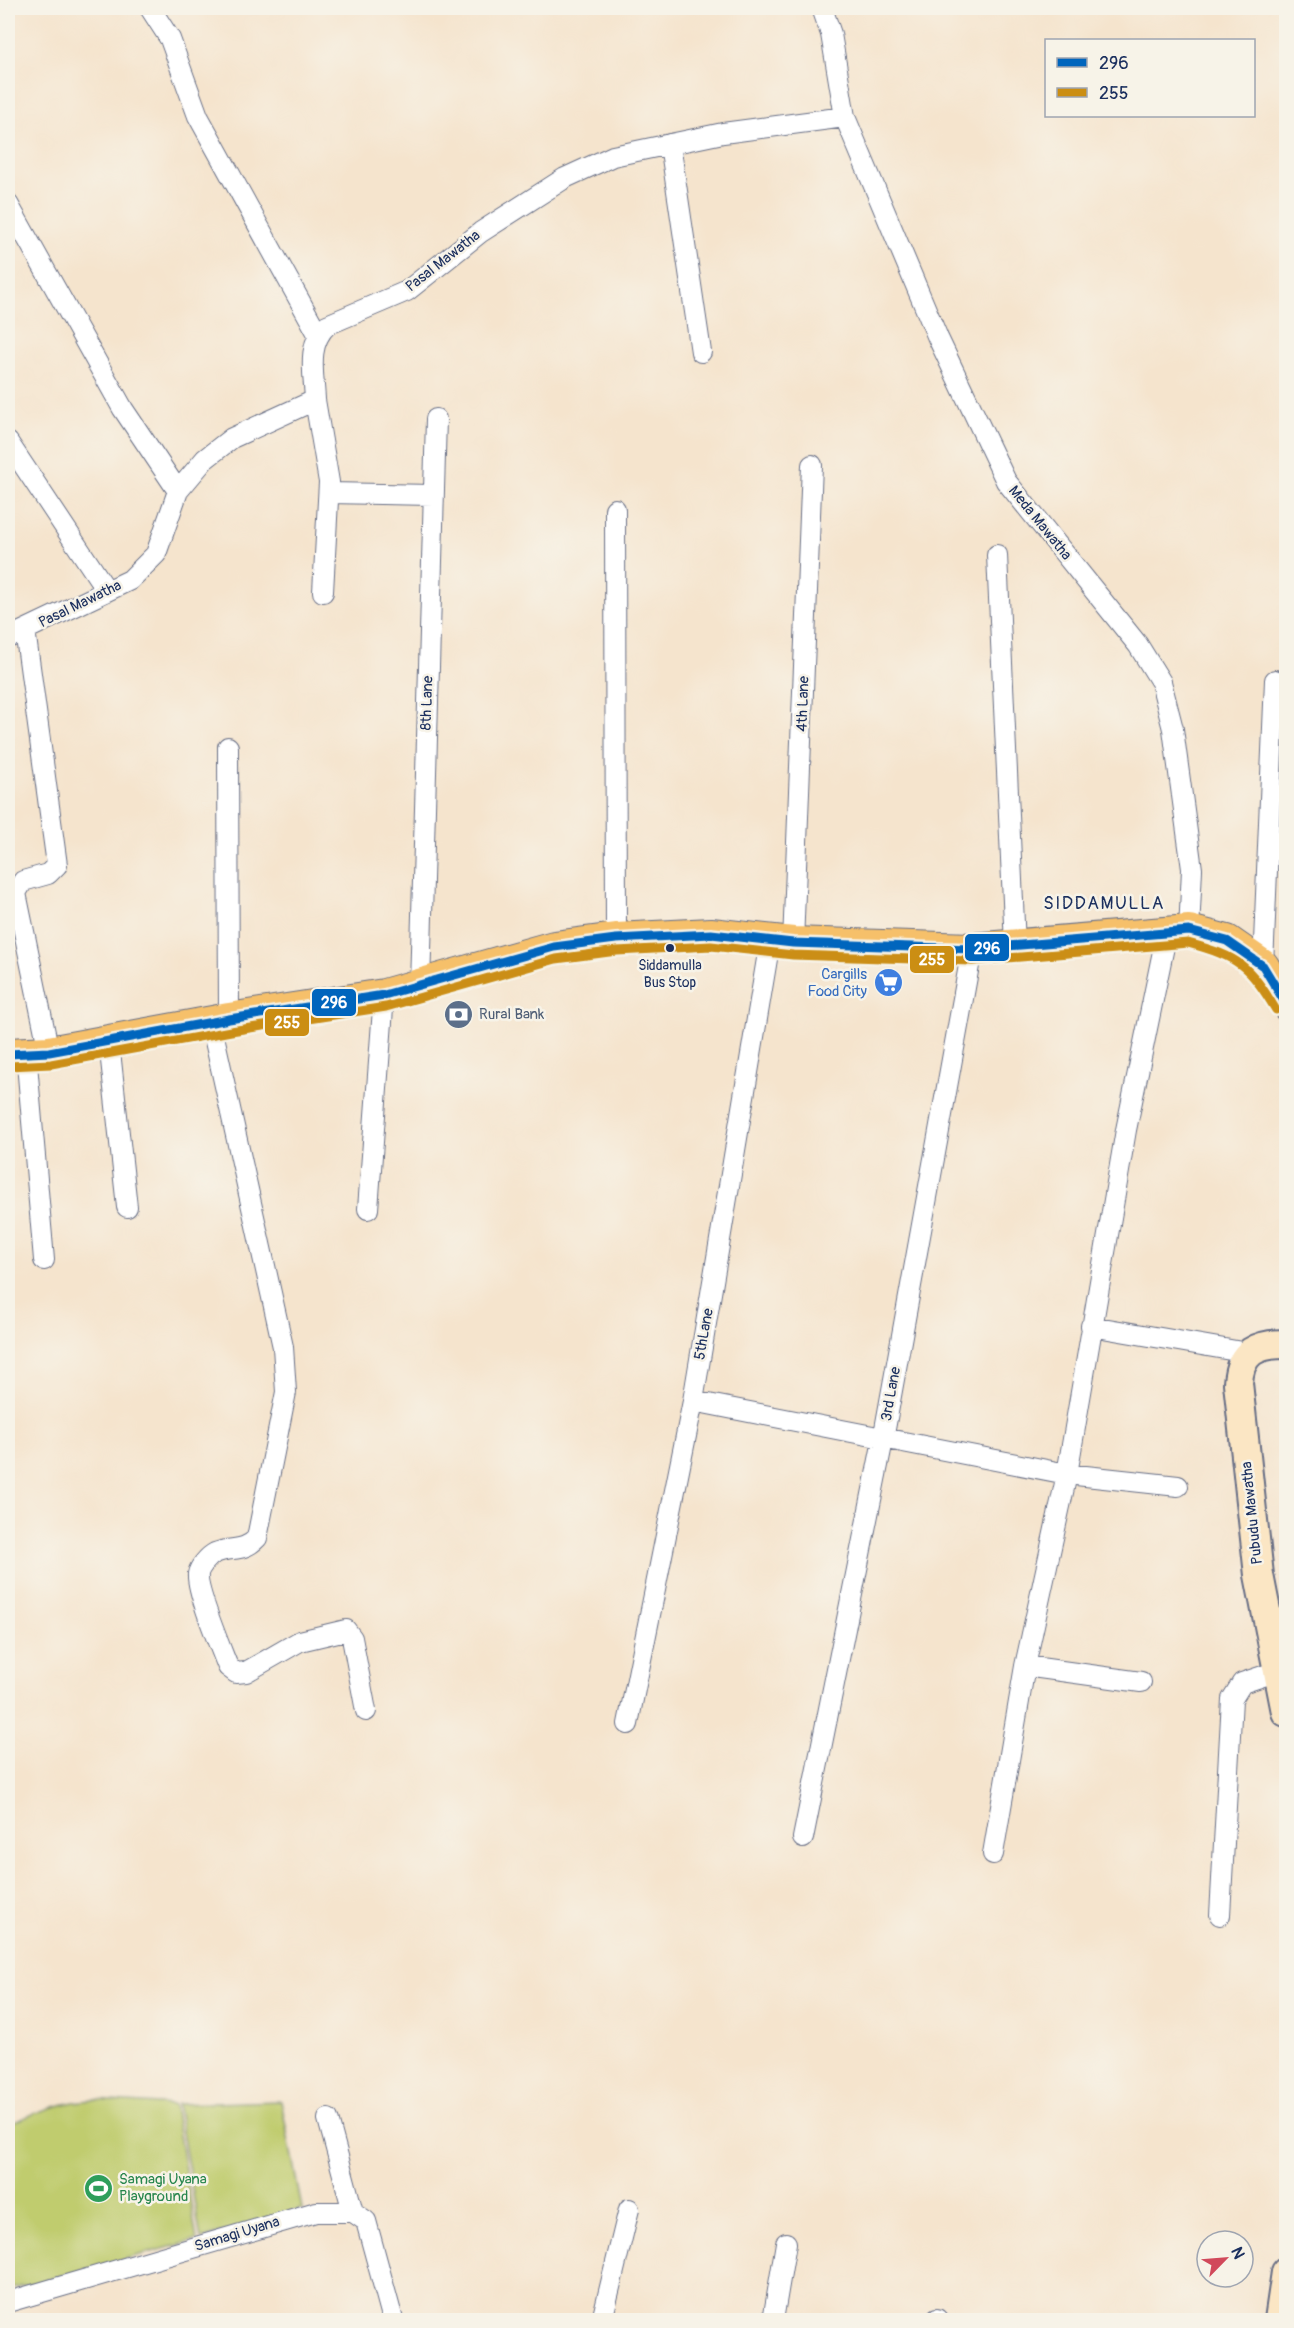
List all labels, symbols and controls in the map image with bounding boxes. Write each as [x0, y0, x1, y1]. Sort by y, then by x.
legend [1045, 39, 1255, 117]
text: 296 [1099, 52, 1129, 75]
text: 255 [1099, 82, 1129, 105]
street label: Pasal Mawatha [402, 226, 484, 296]
street label: Meda Mawatha [1004, 482, 1076, 564]
street label: Pasal Mawatha [36, 576, 124, 632]
street label: 8th Lane [417, 675, 437, 731]
street label: 4th Lane [793, 675, 813, 732]
district label: SIDDAMULLA [1043, 892, 1165, 915]
line badge: 296 [964, 933, 1010, 962]
text: 296 [974, 939, 1000, 959]
marker: Siddamulla Bus Stop [664, 942, 676, 954]
line badge: 255 [909, 945, 955, 974]
text: 255 [919, 950, 945, 970]
place label: Siddamulla Bus Stop [638, 957, 702, 991]
place label: Cargills Food City [808, 965, 868, 1001]
supermarket icon: Cargills Food City [872, 967, 904, 999]
line badge: 296 [311, 988, 357, 1017]
text: 296 [321, 993, 347, 1013]
bank icon: Rural Bank [442, 998, 474, 1030]
place label: Rural Bank [479, 1005, 545, 1024]
line badge: 255 [264, 1008, 310, 1037]
text: 255 [274, 1013, 300, 1033]
street label: 5thLane [690, 1306, 718, 1361]
street label: 3rd Lane [877, 1365, 905, 1423]
street label: Pubudu Mawatha [1237, 1461, 1267, 1565]
place label: Samagi Uyana Playground [119, 2170, 207, 2206]
sports icon: Samagi Uyana Playground [82, 2172, 114, 2204]
street label: Samagi Uyana [192, 2212, 282, 2256]
north arrow [1195, 2229, 1255, 2289]
text: N [1226, 2244, 1249, 2262]

